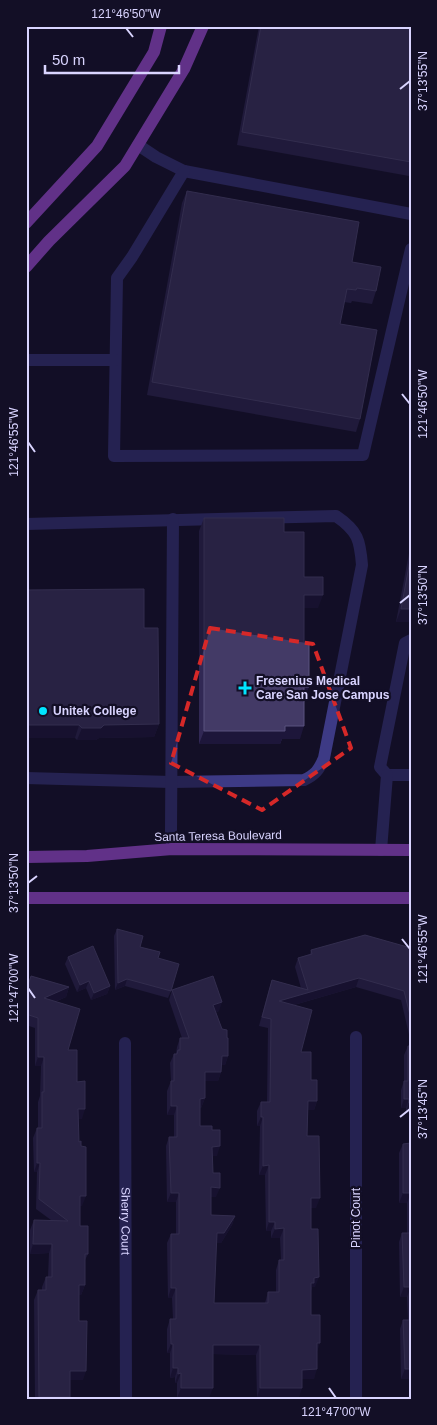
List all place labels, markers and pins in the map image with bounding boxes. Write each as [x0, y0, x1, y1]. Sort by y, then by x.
place label: Fresenius Medical Care San Jose Campus [256, 674, 390, 702]
marker: Fresenius Medical Care San Jose Campus [238, 681, 252, 695]
place label: Unitek College [53, 704, 137, 718]
marker: Unitek College [37, 705, 49, 717]

